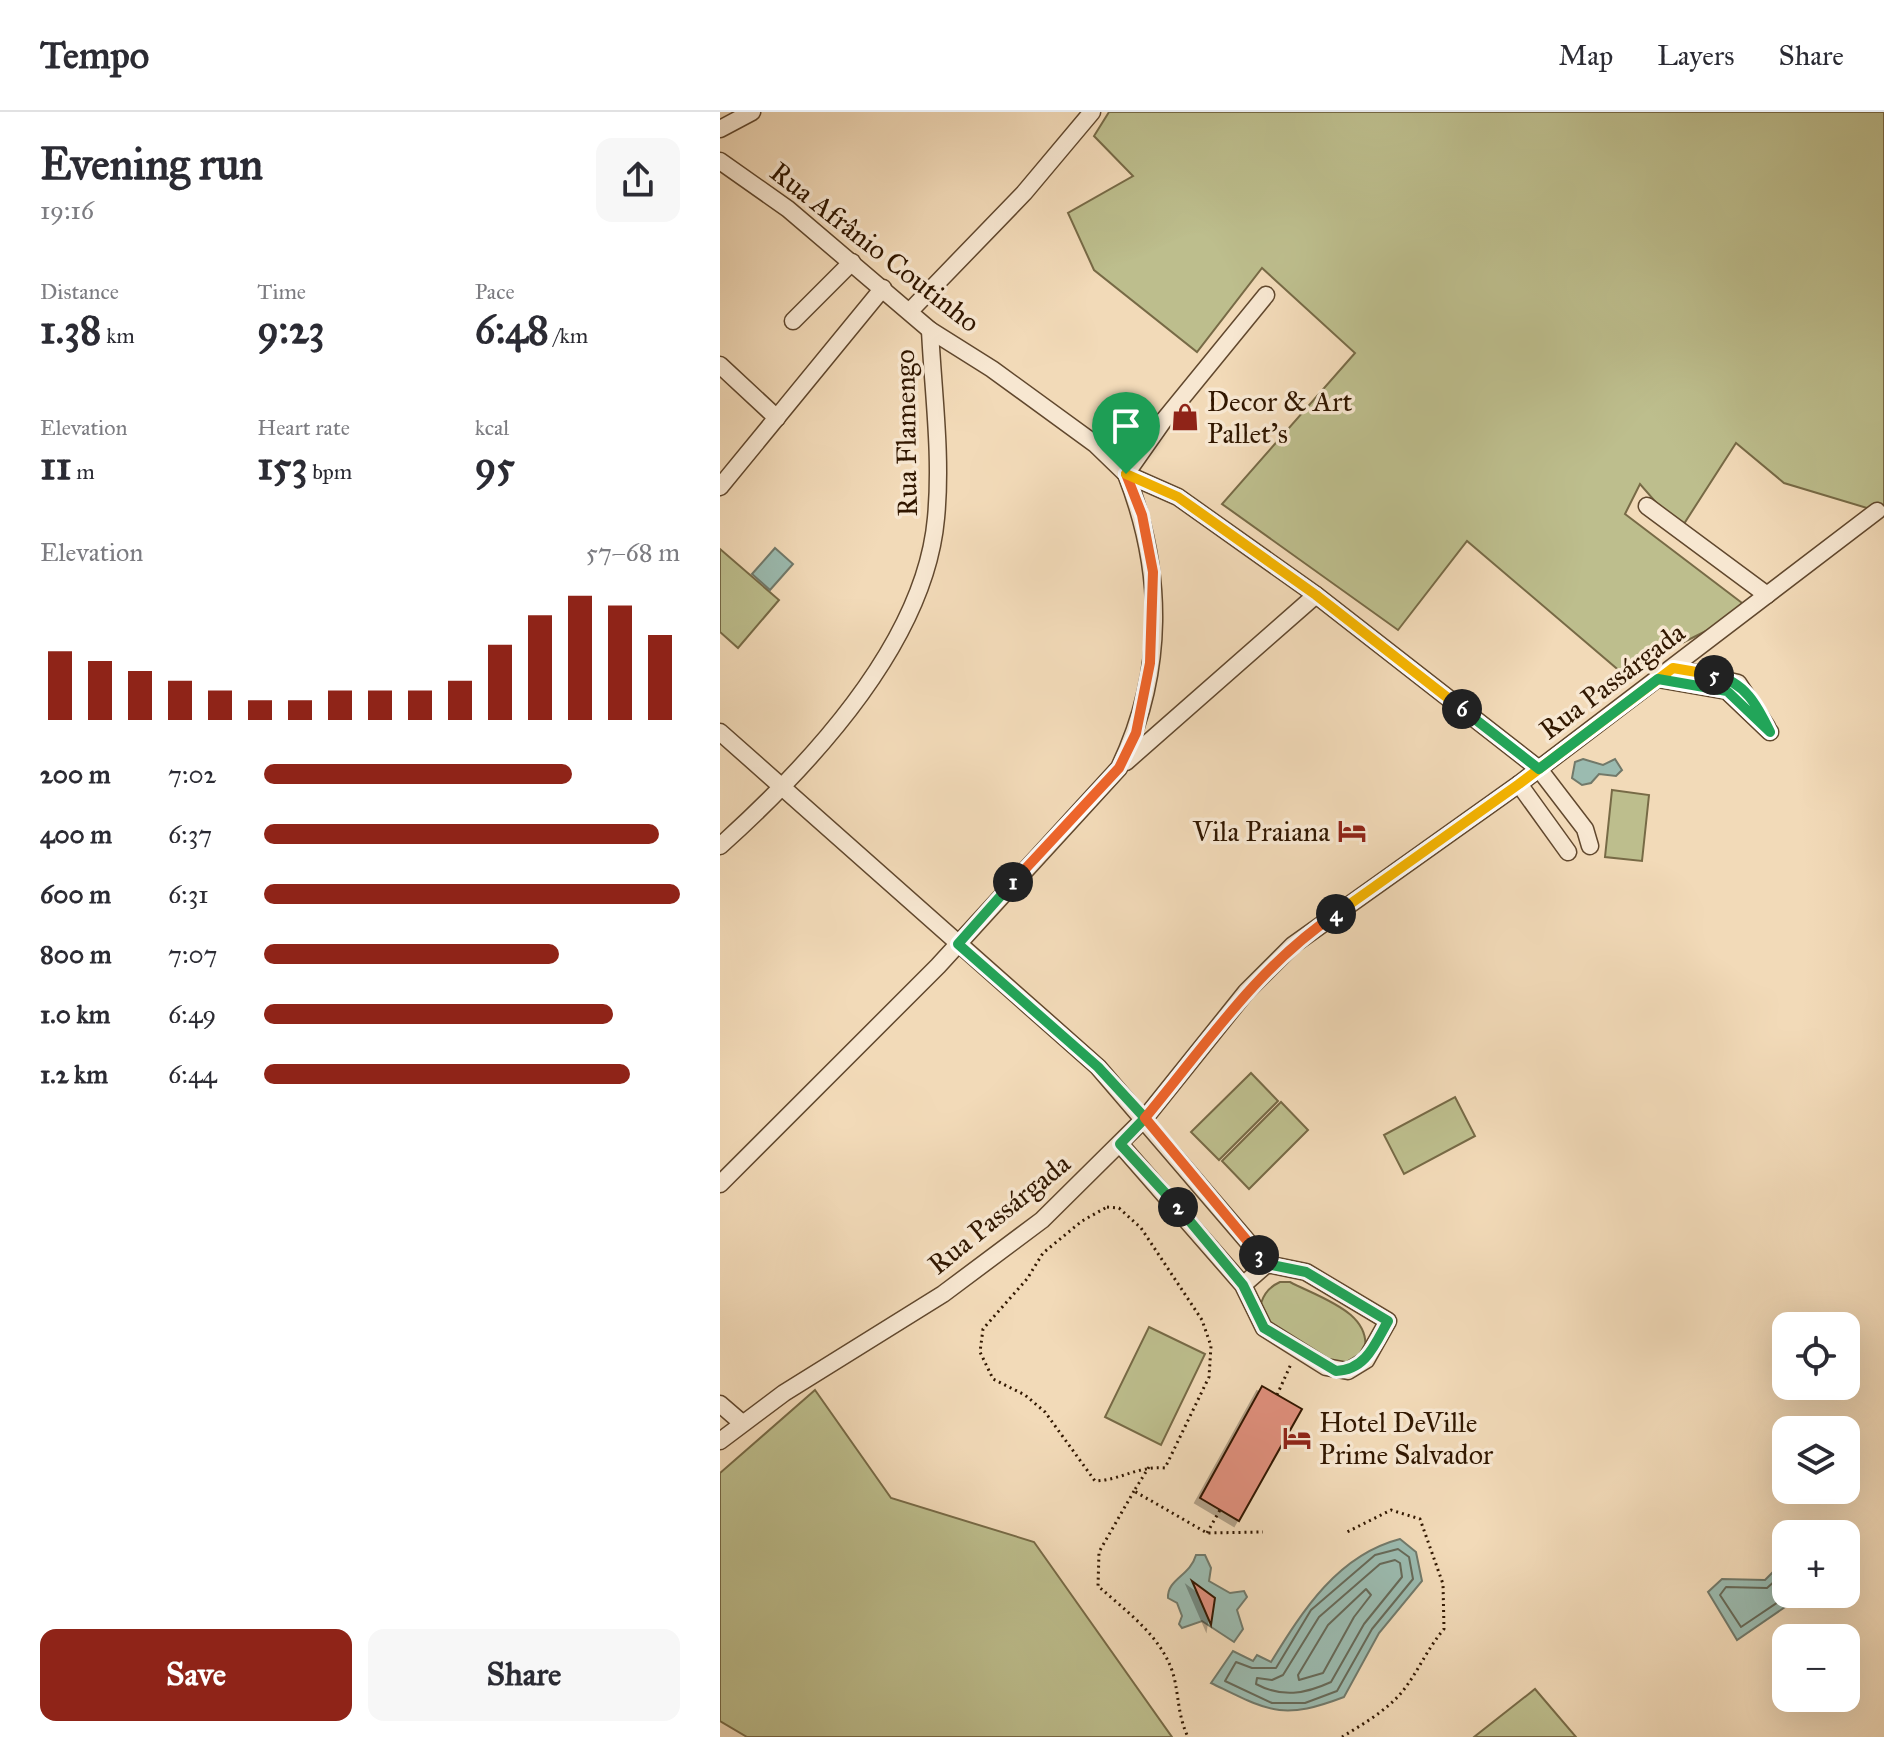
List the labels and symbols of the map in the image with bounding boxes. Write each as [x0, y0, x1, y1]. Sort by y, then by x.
street label: Rua Afrânio Coutinho [763, 154, 987, 340]
street label: Rua Flamengo [887, 349, 925, 517]
place label: Decor & Art Pallet's [1207, 384, 1352, 451]
pin [1092, 392, 1160, 474]
shop icon: Decor & Art Pallet's [1170, 402, 1200, 432]
street label: Rua Passárgada [1532, 615, 1692, 747]
pin: 5 [1694, 655, 1734, 695]
pin: 6 [1442, 689, 1482, 729]
place label: Vila Praiana [1192, 814, 1330, 849]
hotel icon: Vila Praiana [1337, 816, 1367, 846]
pin: 1 [993, 862, 1033, 902]
pin: 4 [1316, 894, 1356, 934]
street label: Rua Passárgada [921, 1146, 1077, 1282]
pin: 2 [1158, 1187, 1198, 1227]
pin: 3 [1239, 1235, 1279, 1275]
place label: Hotel DeVille Prime Salvador [1319, 1405, 1494, 1472]
hotel icon: Hotel DeVille Prime Salvador [1282, 1423, 1312, 1453]

